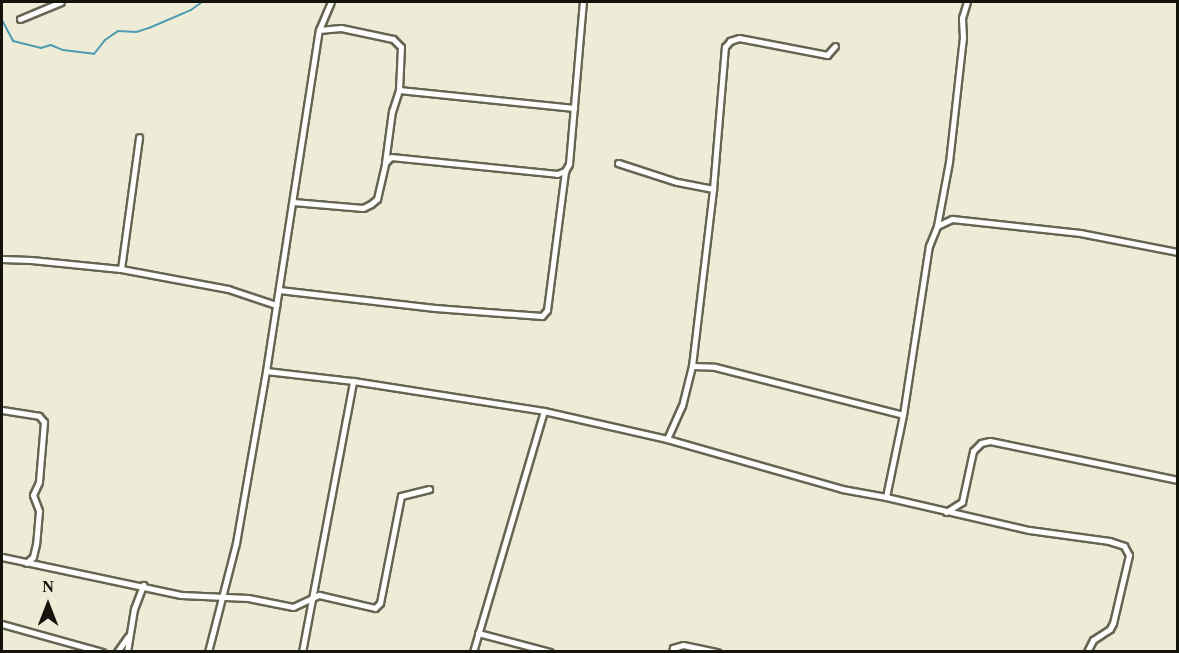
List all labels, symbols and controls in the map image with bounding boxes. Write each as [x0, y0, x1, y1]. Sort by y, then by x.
north arrow [18, 575, 78, 635]
text: N [42, 578, 54, 595]

